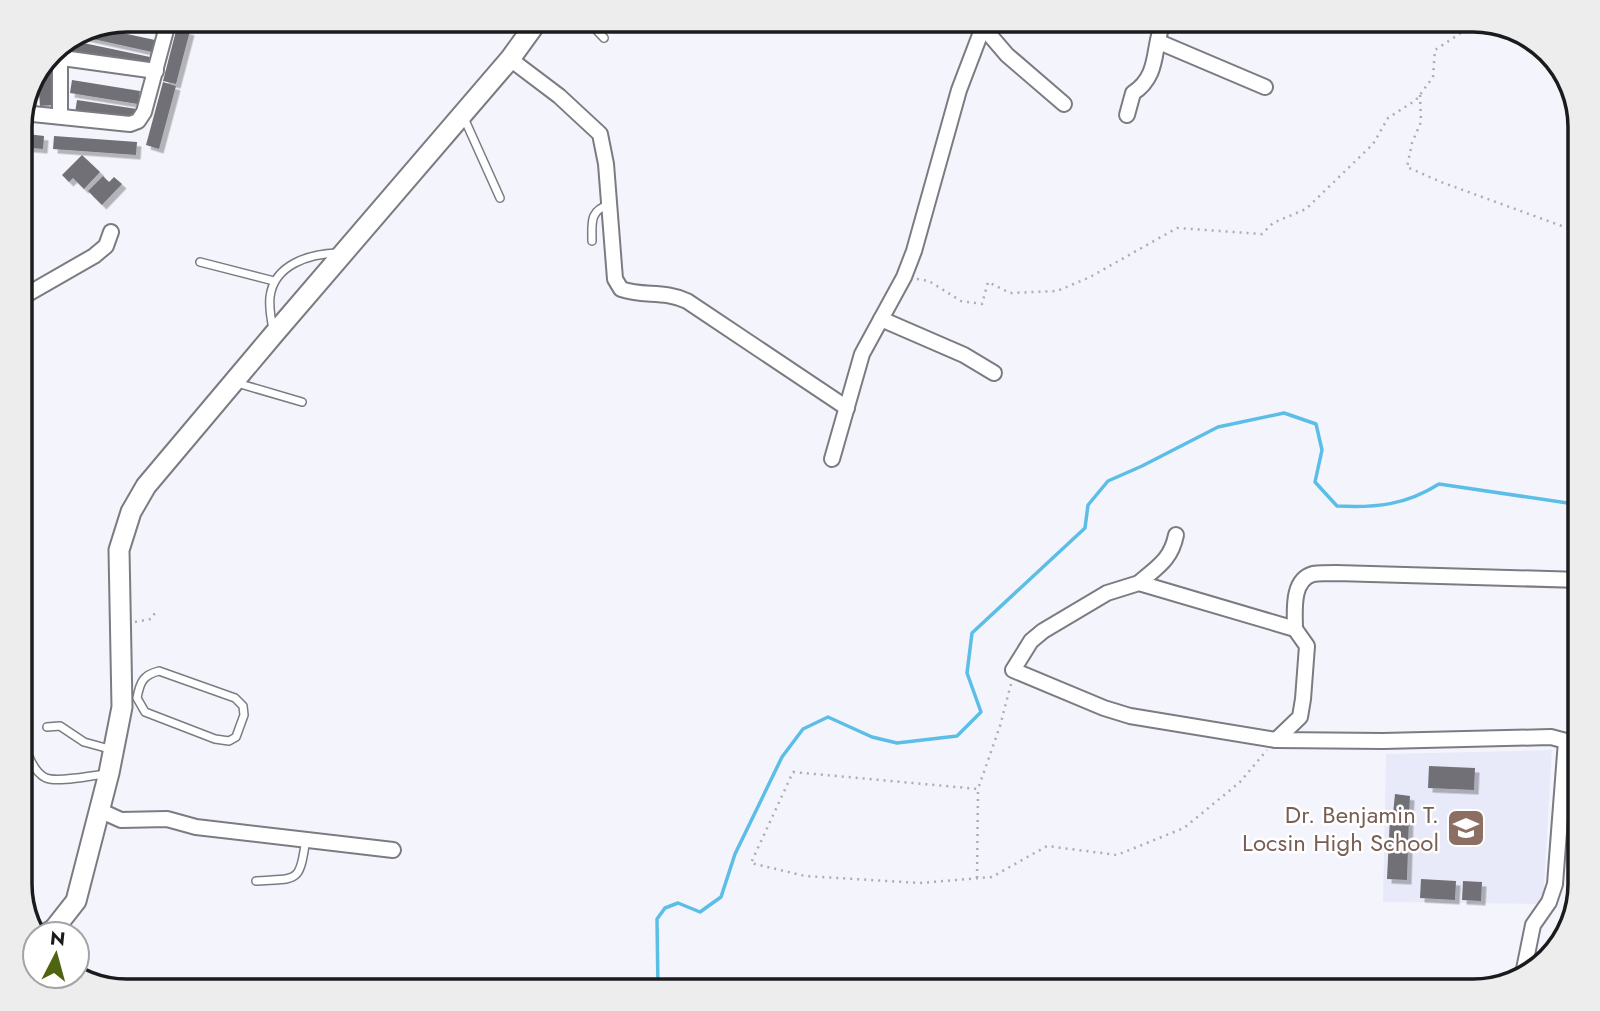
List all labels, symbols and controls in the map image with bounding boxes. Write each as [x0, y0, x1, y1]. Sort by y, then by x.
place label: Dr. Benjamin T. Locsin High School [1242, 797, 1439, 860]
school or university icon: Dr. Benjamin T. Locsin High School [1445, 807, 1487, 849]
north arrow [21, 920, 91, 990]
text: N [49, 924, 67, 953]

